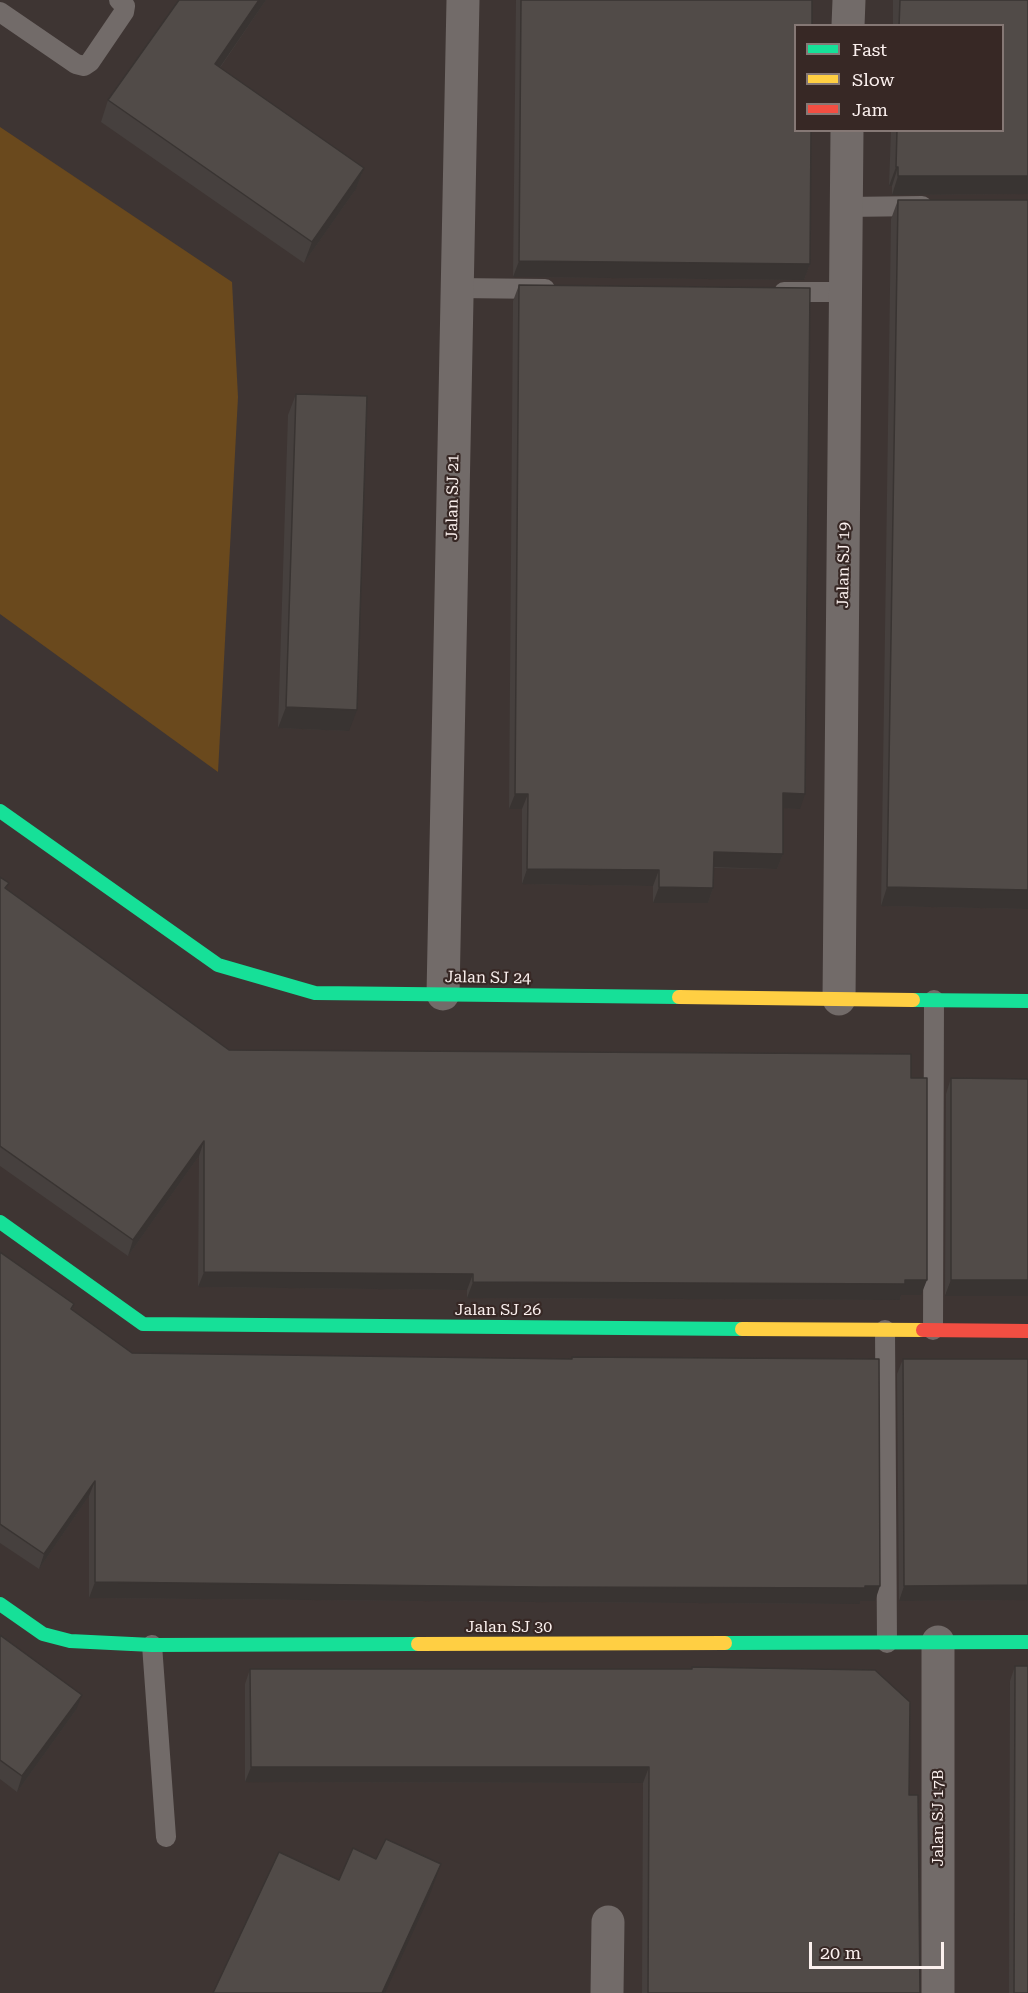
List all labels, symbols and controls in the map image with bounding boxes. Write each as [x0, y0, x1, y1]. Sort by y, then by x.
legend [794, 24, 1004, 132]
text: Fast [852, 39, 887, 60]
text: Slow [852, 69, 894, 90]
text: Jam [852, 99, 888, 120]
street label: Jalan SJ 21 [443, 454, 463, 540]
street label: Jalan SJ 19 [834, 522, 854, 608]
street label: Jalan SJ 24 [445, 968, 531, 988]
street label: Jalan SJ 26 [455, 1300, 541, 1320]
street label: Jalan SJ 30 [466, 1617, 552, 1637]
street label: Jalan SJ 17B [928, 1770, 948, 1866]
scale bar [812, 1930, 947, 1968]
text: 20 m [820, 1942, 861, 1963]

